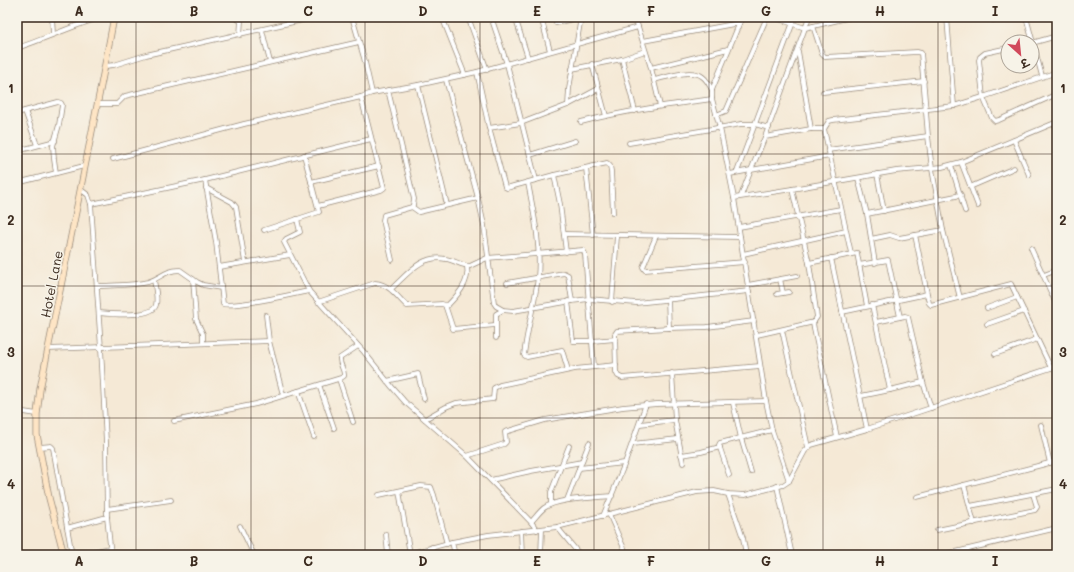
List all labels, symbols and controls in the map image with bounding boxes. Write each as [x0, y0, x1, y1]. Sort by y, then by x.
text: A [74, 2, 84, 19]
text: B [190, 2, 199, 19]
text: C [303, 2, 313, 19]
text: D [418, 2, 428, 19]
text: E [533, 2, 541, 19]
text: F [647, 2, 655, 19]
text: G [761, 2, 771, 19]
text: H [875, 2, 885, 19]
text: I [992, 2, 999, 19]
north arrow [1000, 34, 1040, 74]
text: उ [1017, 55, 1032, 72]
text: 1 [8, 79, 14, 96]
text: 1 [1060, 79, 1066, 96]
text: 2 [7, 211, 15, 228]
text: 2 [1059, 211, 1067, 228]
street label: Hotel Lane [36, 249, 66, 319]
text: 3 [7, 343, 15, 360]
text: 3 [1059, 343, 1067, 360]
text: 4 [7, 475, 15, 492]
text: 4 [1059, 475, 1067, 492]
text: A [74, 552, 84, 569]
text: B [190, 552, 199, 569]
text: C [303, 552, 313, 569]
text: D [418, 552, 428, 569]
text: E [533, 552, 541, 569]
text: F [647, 552, 655, 569]
text: G [761, 552, 771, 569]
text: H [875, 552, 885, 569]
text: I [992, 552, 999, 569]

